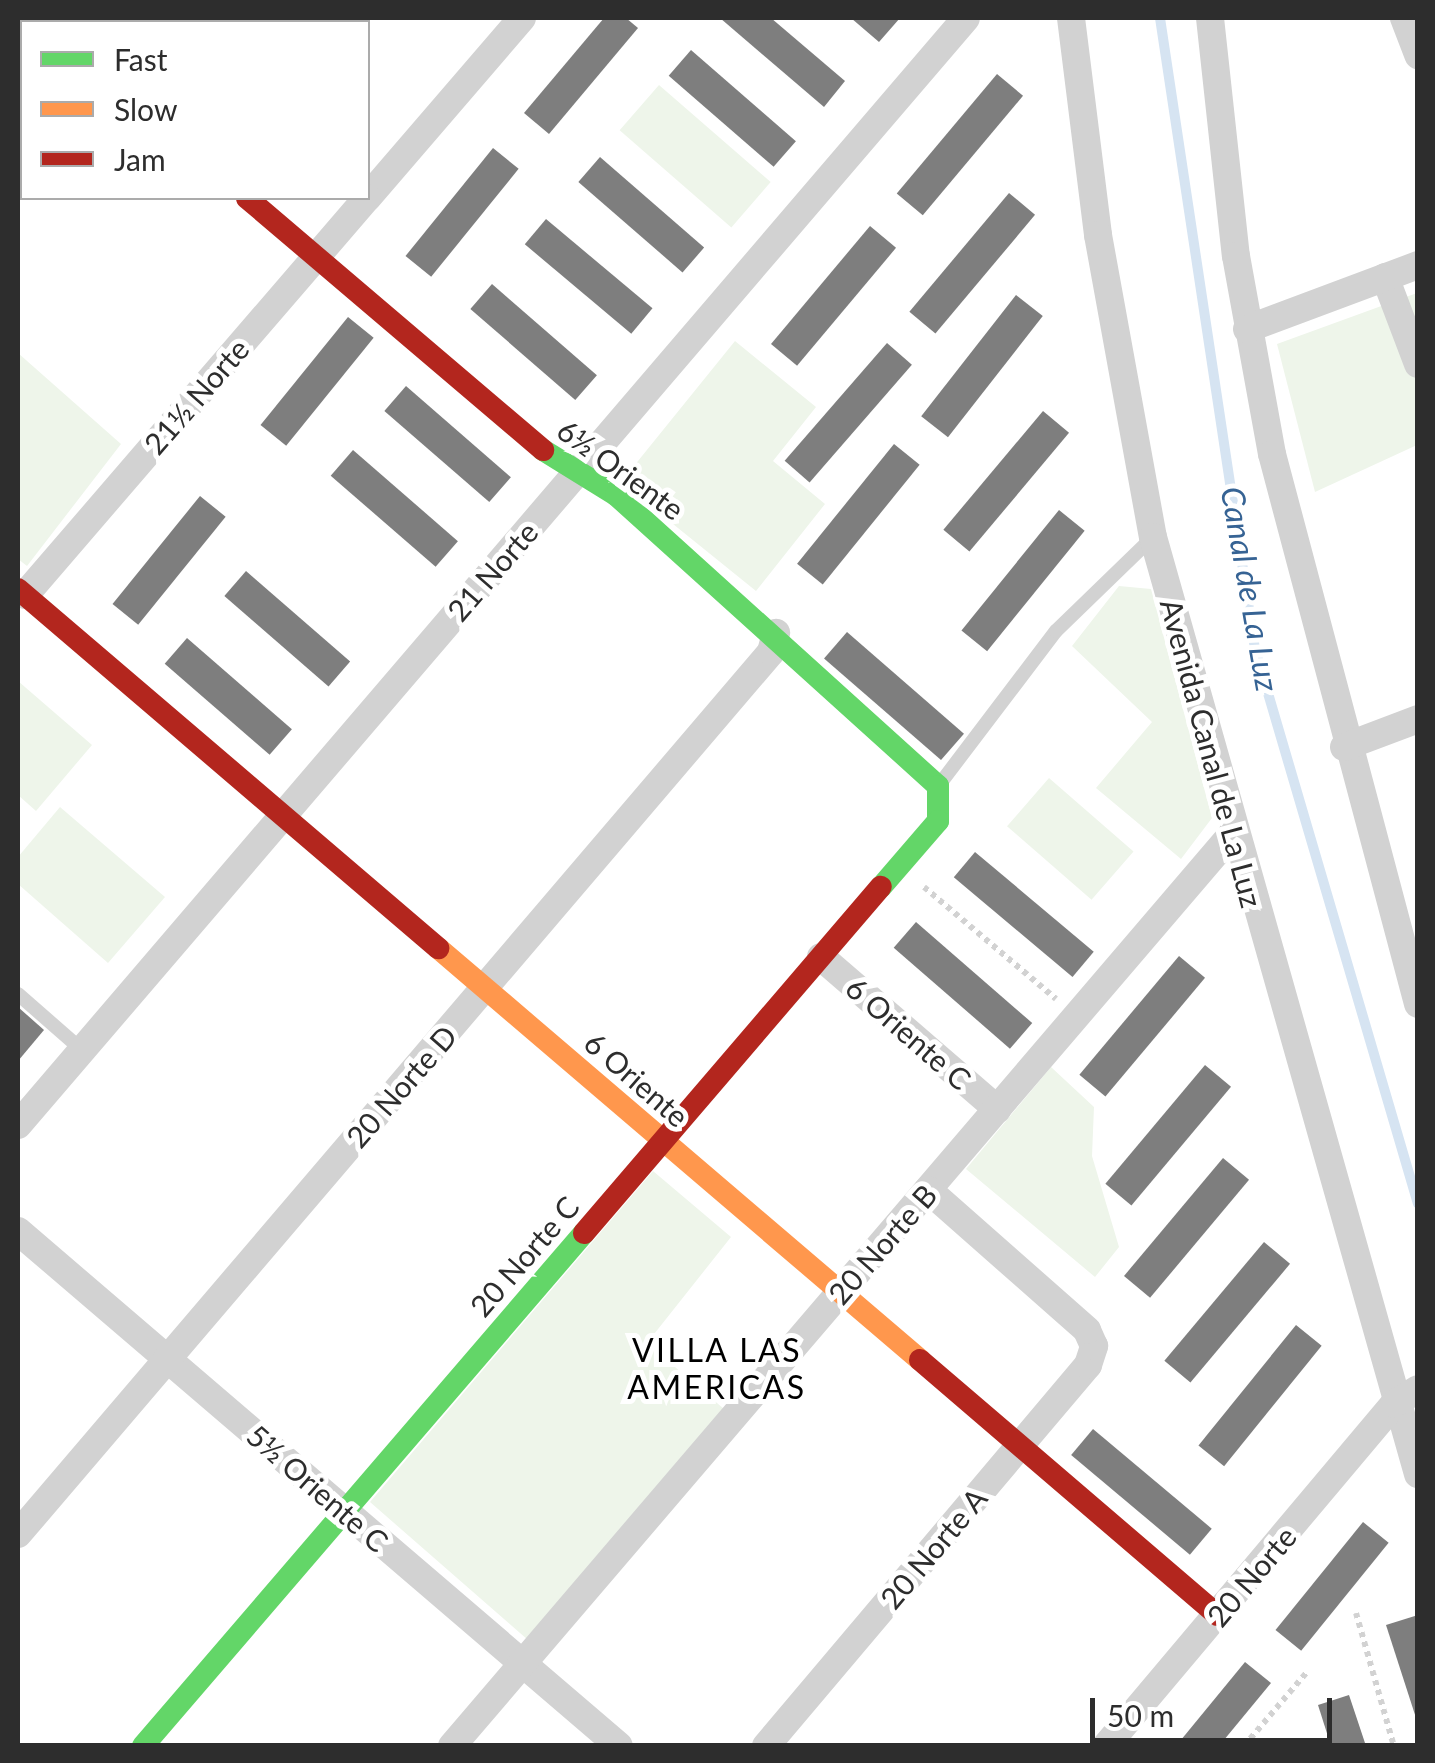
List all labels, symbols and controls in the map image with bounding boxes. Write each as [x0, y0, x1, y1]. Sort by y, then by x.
legend [20, 20, 370, 200]
text: Fast [114, 41, 168, 77]
text: Slow [114, 91, 177, 127]
text: Jam [114, 141, 166, 177]
street label: 21½ Norte [136, 331, 256, 461]
street label: 6½ Oriente [551, 411, 691, 527]
water label: Canal de La Luz [1213, 484, 1287, 694]
street label: 21 Norte [439, 514, 545, 628]
street label: Avenida Canal de La Luz [1153, 595, 1271, 911]
street label: 6 Oriente C [839, 969, 979, 1097]
street label: 20 Norte D [338, 1018, 464, 1154]
street label: 6 Oriente [578, 1024, 696, 1134]
street label: 20 Norte B [820, 1177, 944, 1311]
street label: 20 Norte C [462, 1189, 586, 1323]
district label: VILLA LAS AMERICAS [627, 1332, 807, 1407]
street label: 5½ Oriente C [240, 1417, 396, 1559]
street label: 20 Norte A [872, 1480, 994, 1616]
street label: 20 Norte [1199, 1519, 1303, 1633]
scale bar [1095, 1678, 1338, 1740]
text: 50 m [1107, 1697, 1174, 1733]

